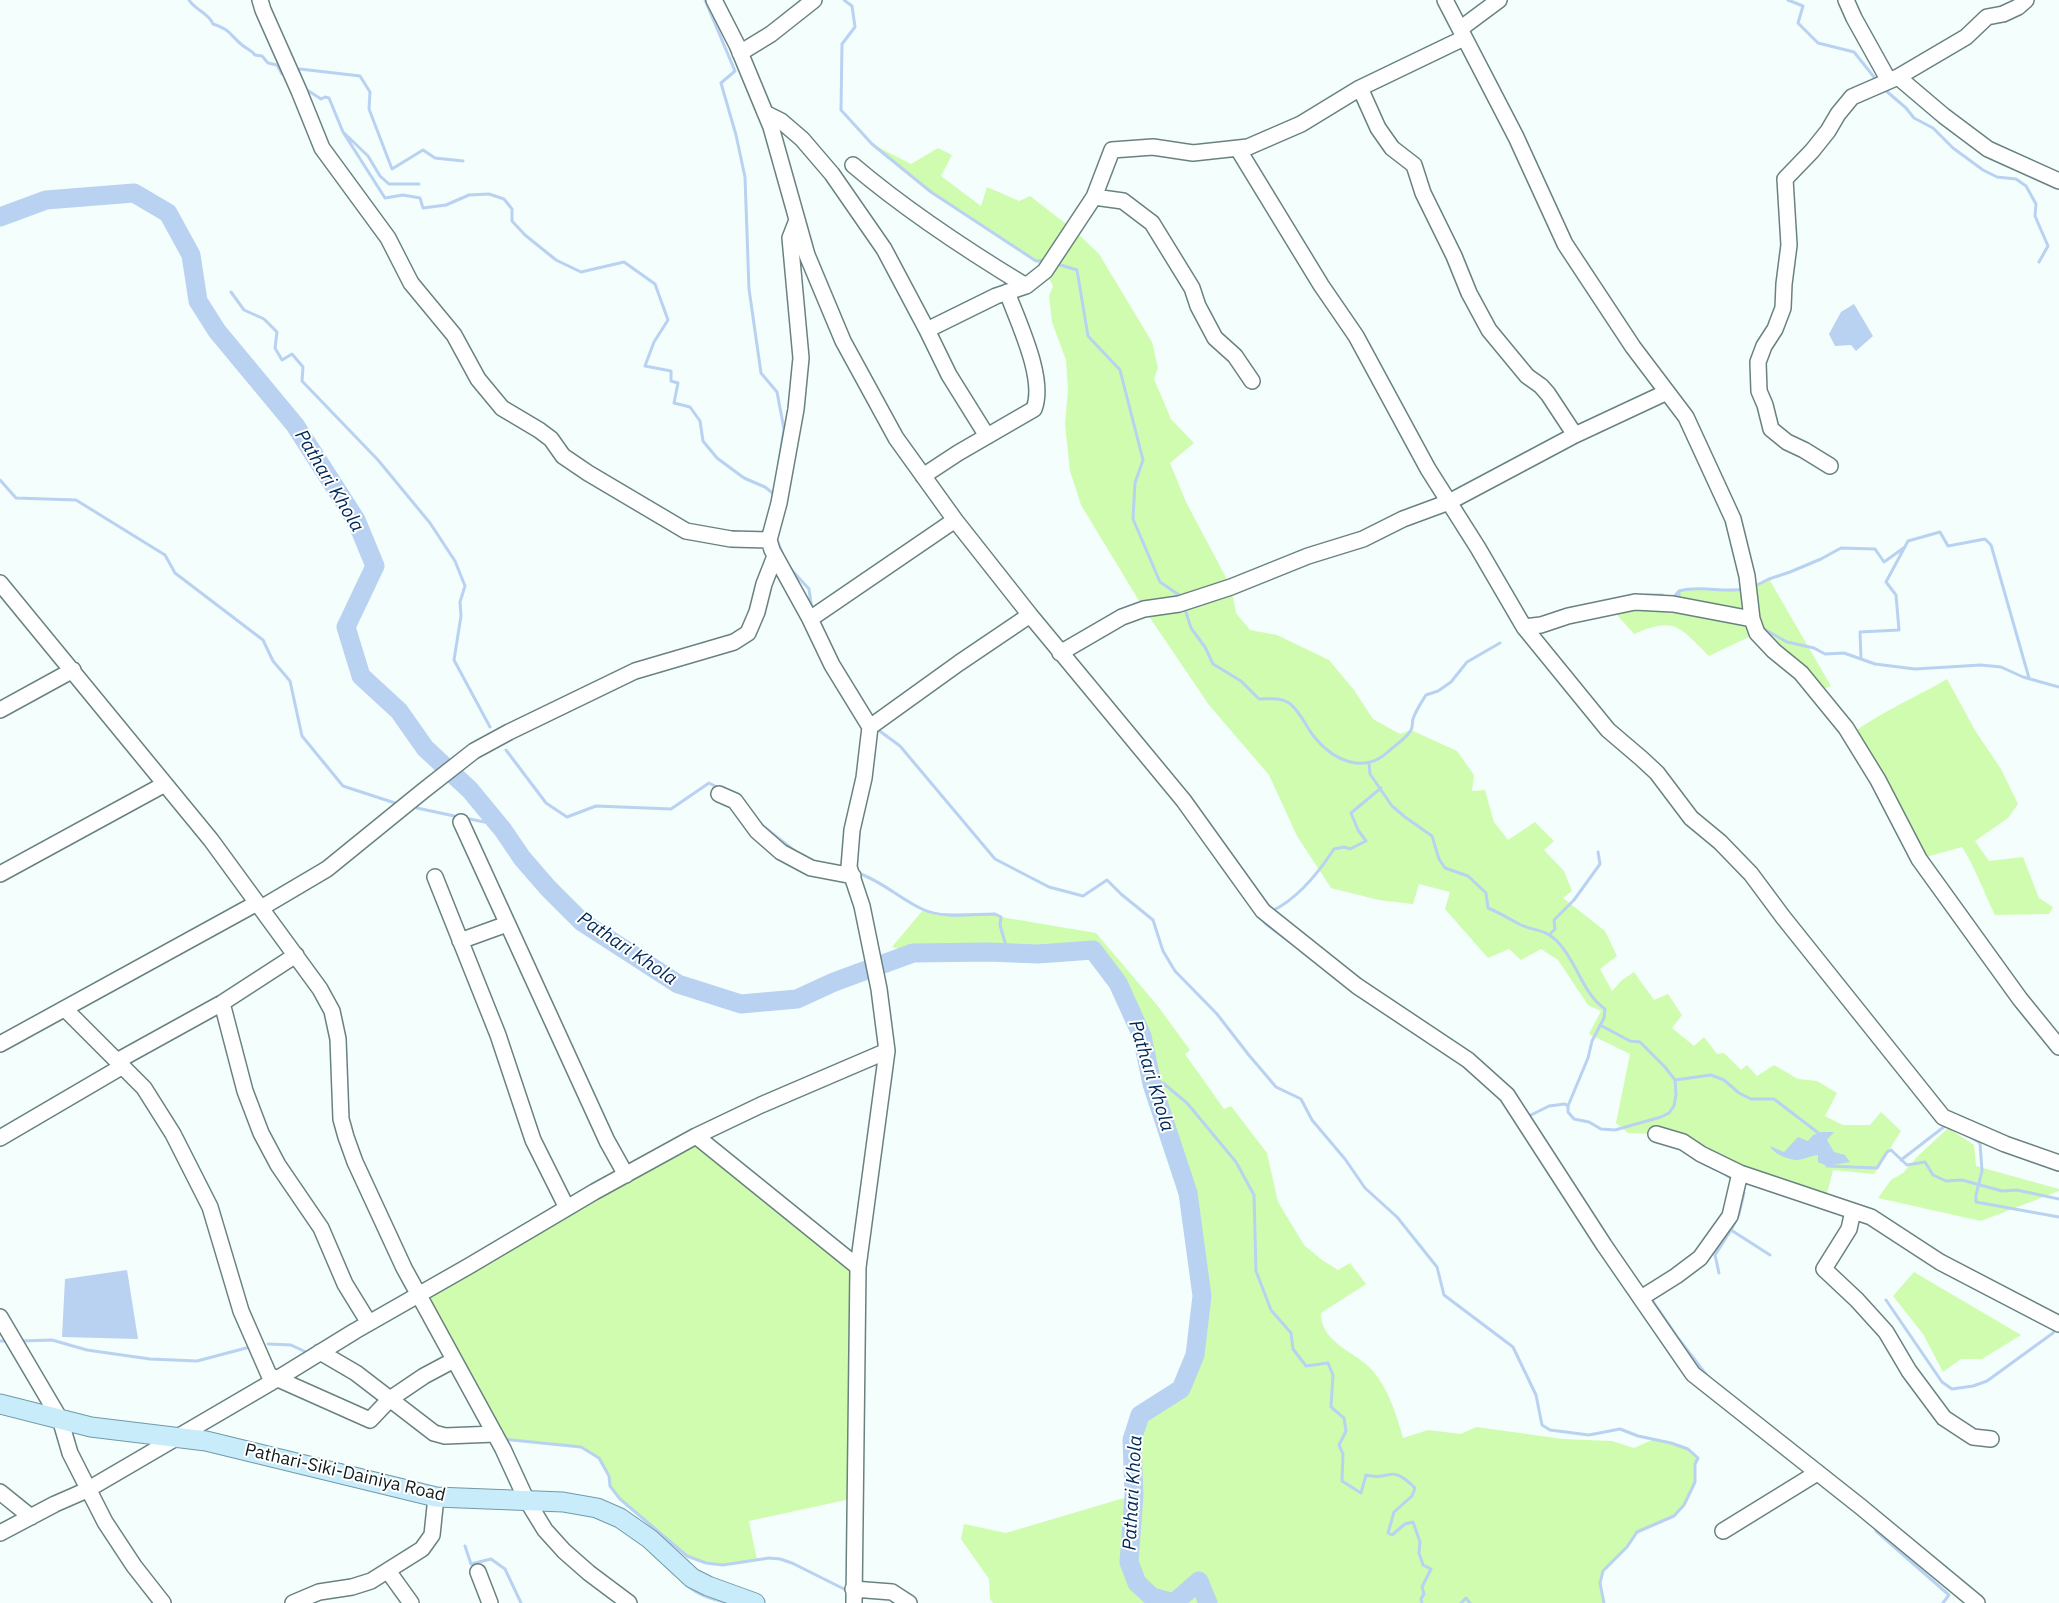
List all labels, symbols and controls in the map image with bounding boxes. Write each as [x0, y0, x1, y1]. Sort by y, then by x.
water label: Pathari Khola [290, 426, 368, 536]
water label: Pathari Khola [573, 907, 681, 991]
water label: Pathari Khola [1123, 1018, 1179, 1134]
water label: Pathari Khola [1119, 1435, 1147, 1551]
street label: Pathari-Siki-Dainiya Road [242, 1439, 448, 1507]

